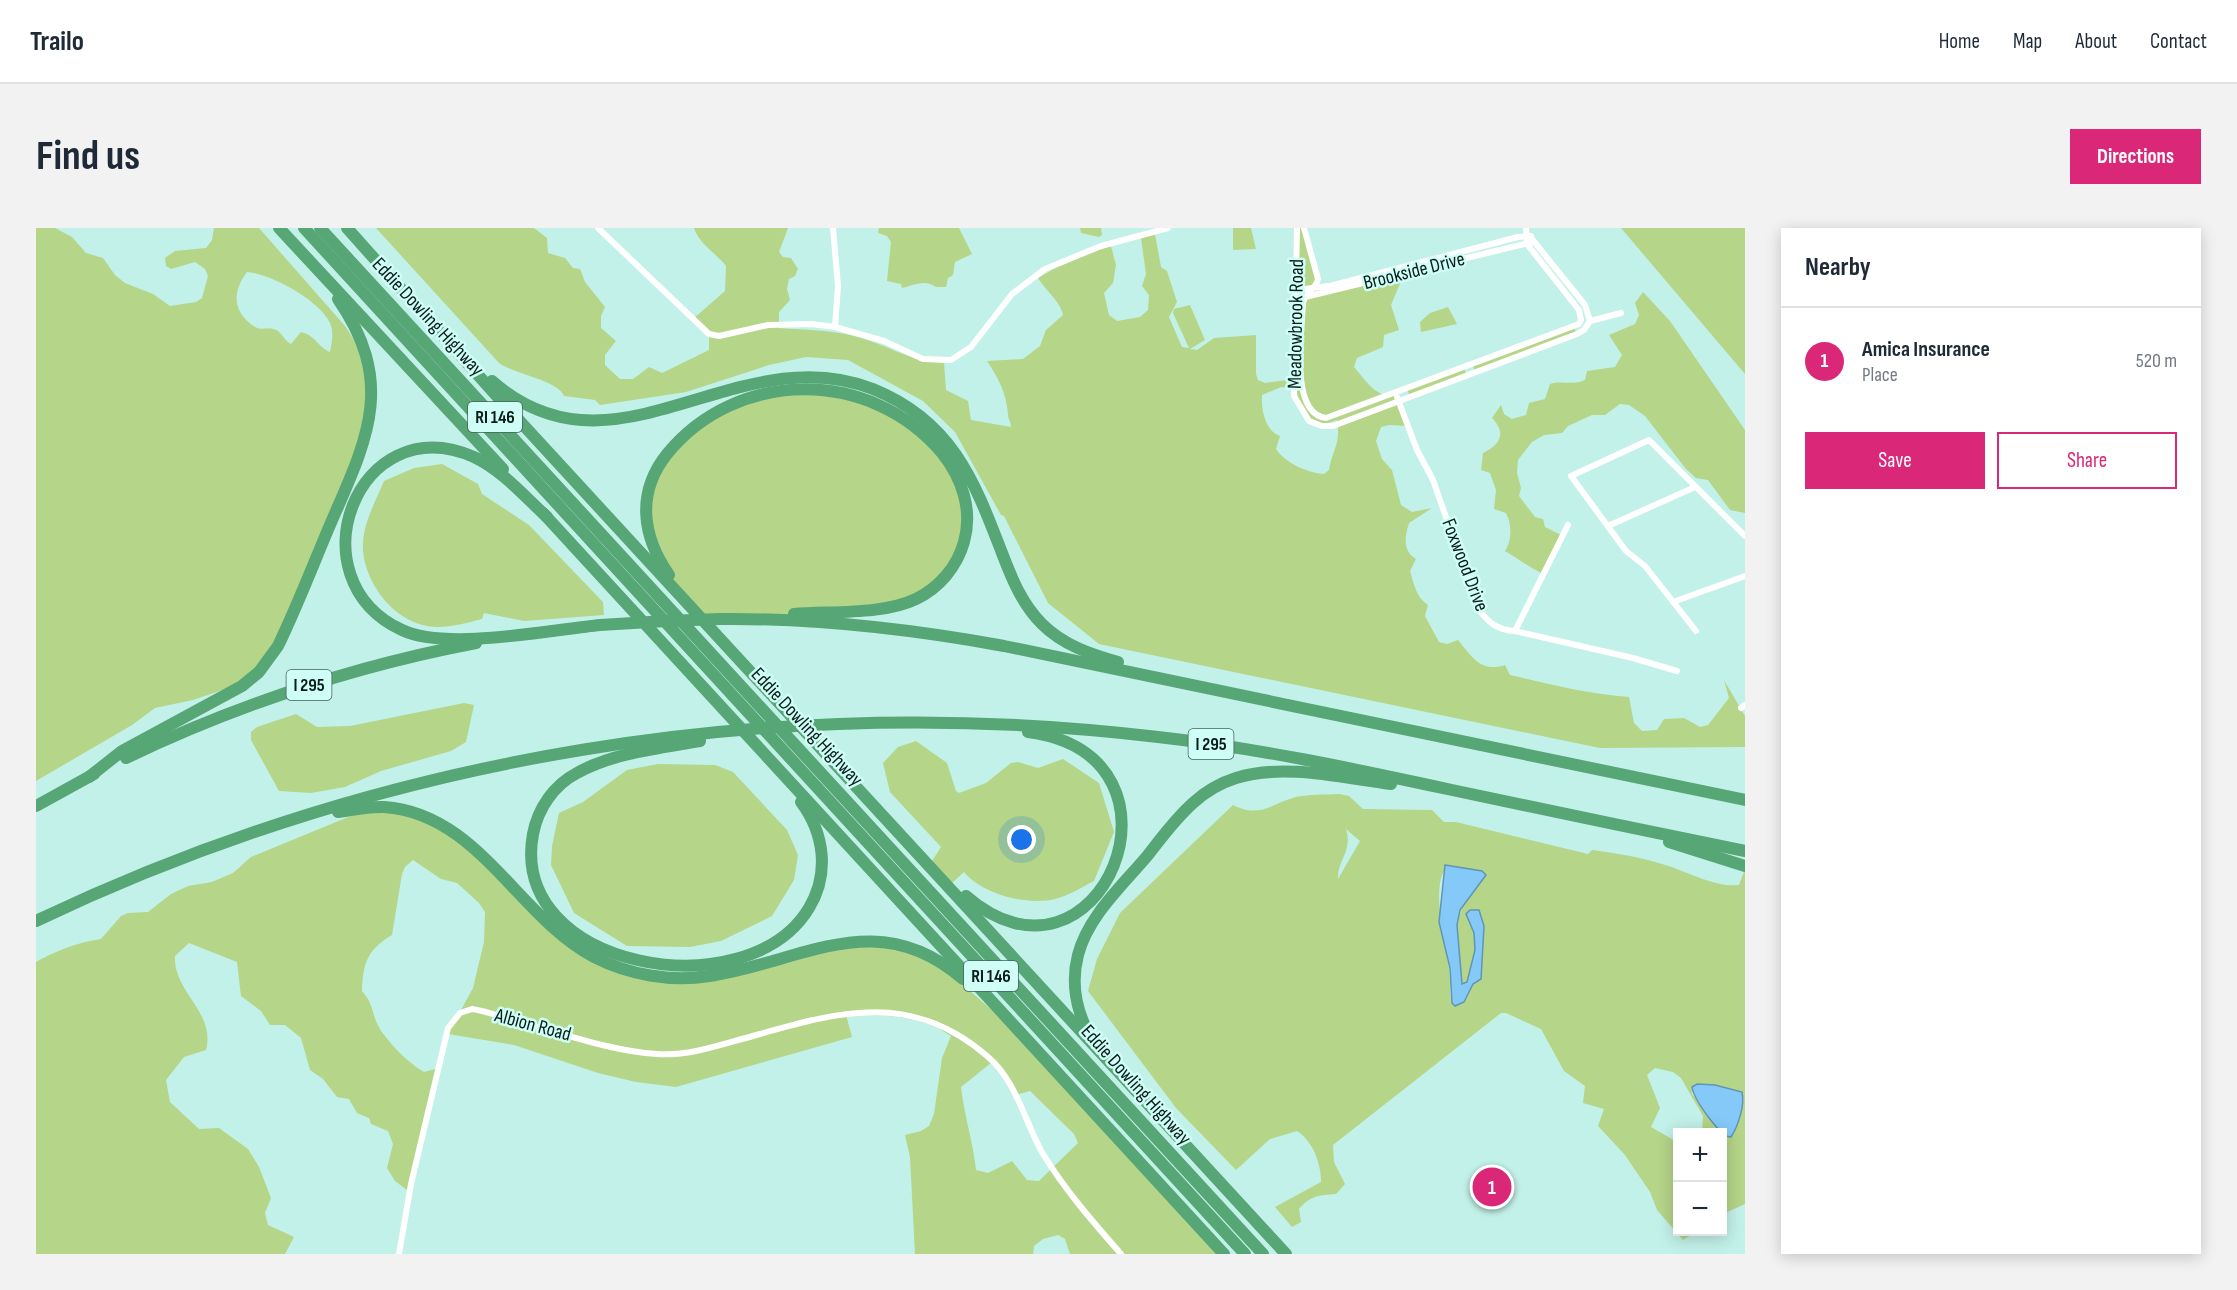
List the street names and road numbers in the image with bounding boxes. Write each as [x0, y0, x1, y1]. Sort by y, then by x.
street label: Brookside Drive [1361, 247, 1467, 295]
street label: Eddie Dowling Highway [367, 253, 489, 381]
street label: Meadowbrook Road [1283, 259, 1309, 389]
road number: RI 146 [468, 402, 522, 432]
street label: Foxwood Drive [1436, 515, 1494, 615]
street label: Eddie Dowling Highway [746, 663, 868, 791]
road number: I 295 [286, 670, 332, 700]
road number: I 295 [1188, 729, 1234, 759]
road number: RI 146 [964, 961, 1018, 991]
street label: Albion Road [491, 1003, 574, 1047]
street label: Eddie Dowling Highway [1076, 1020, 1196, 1150]

